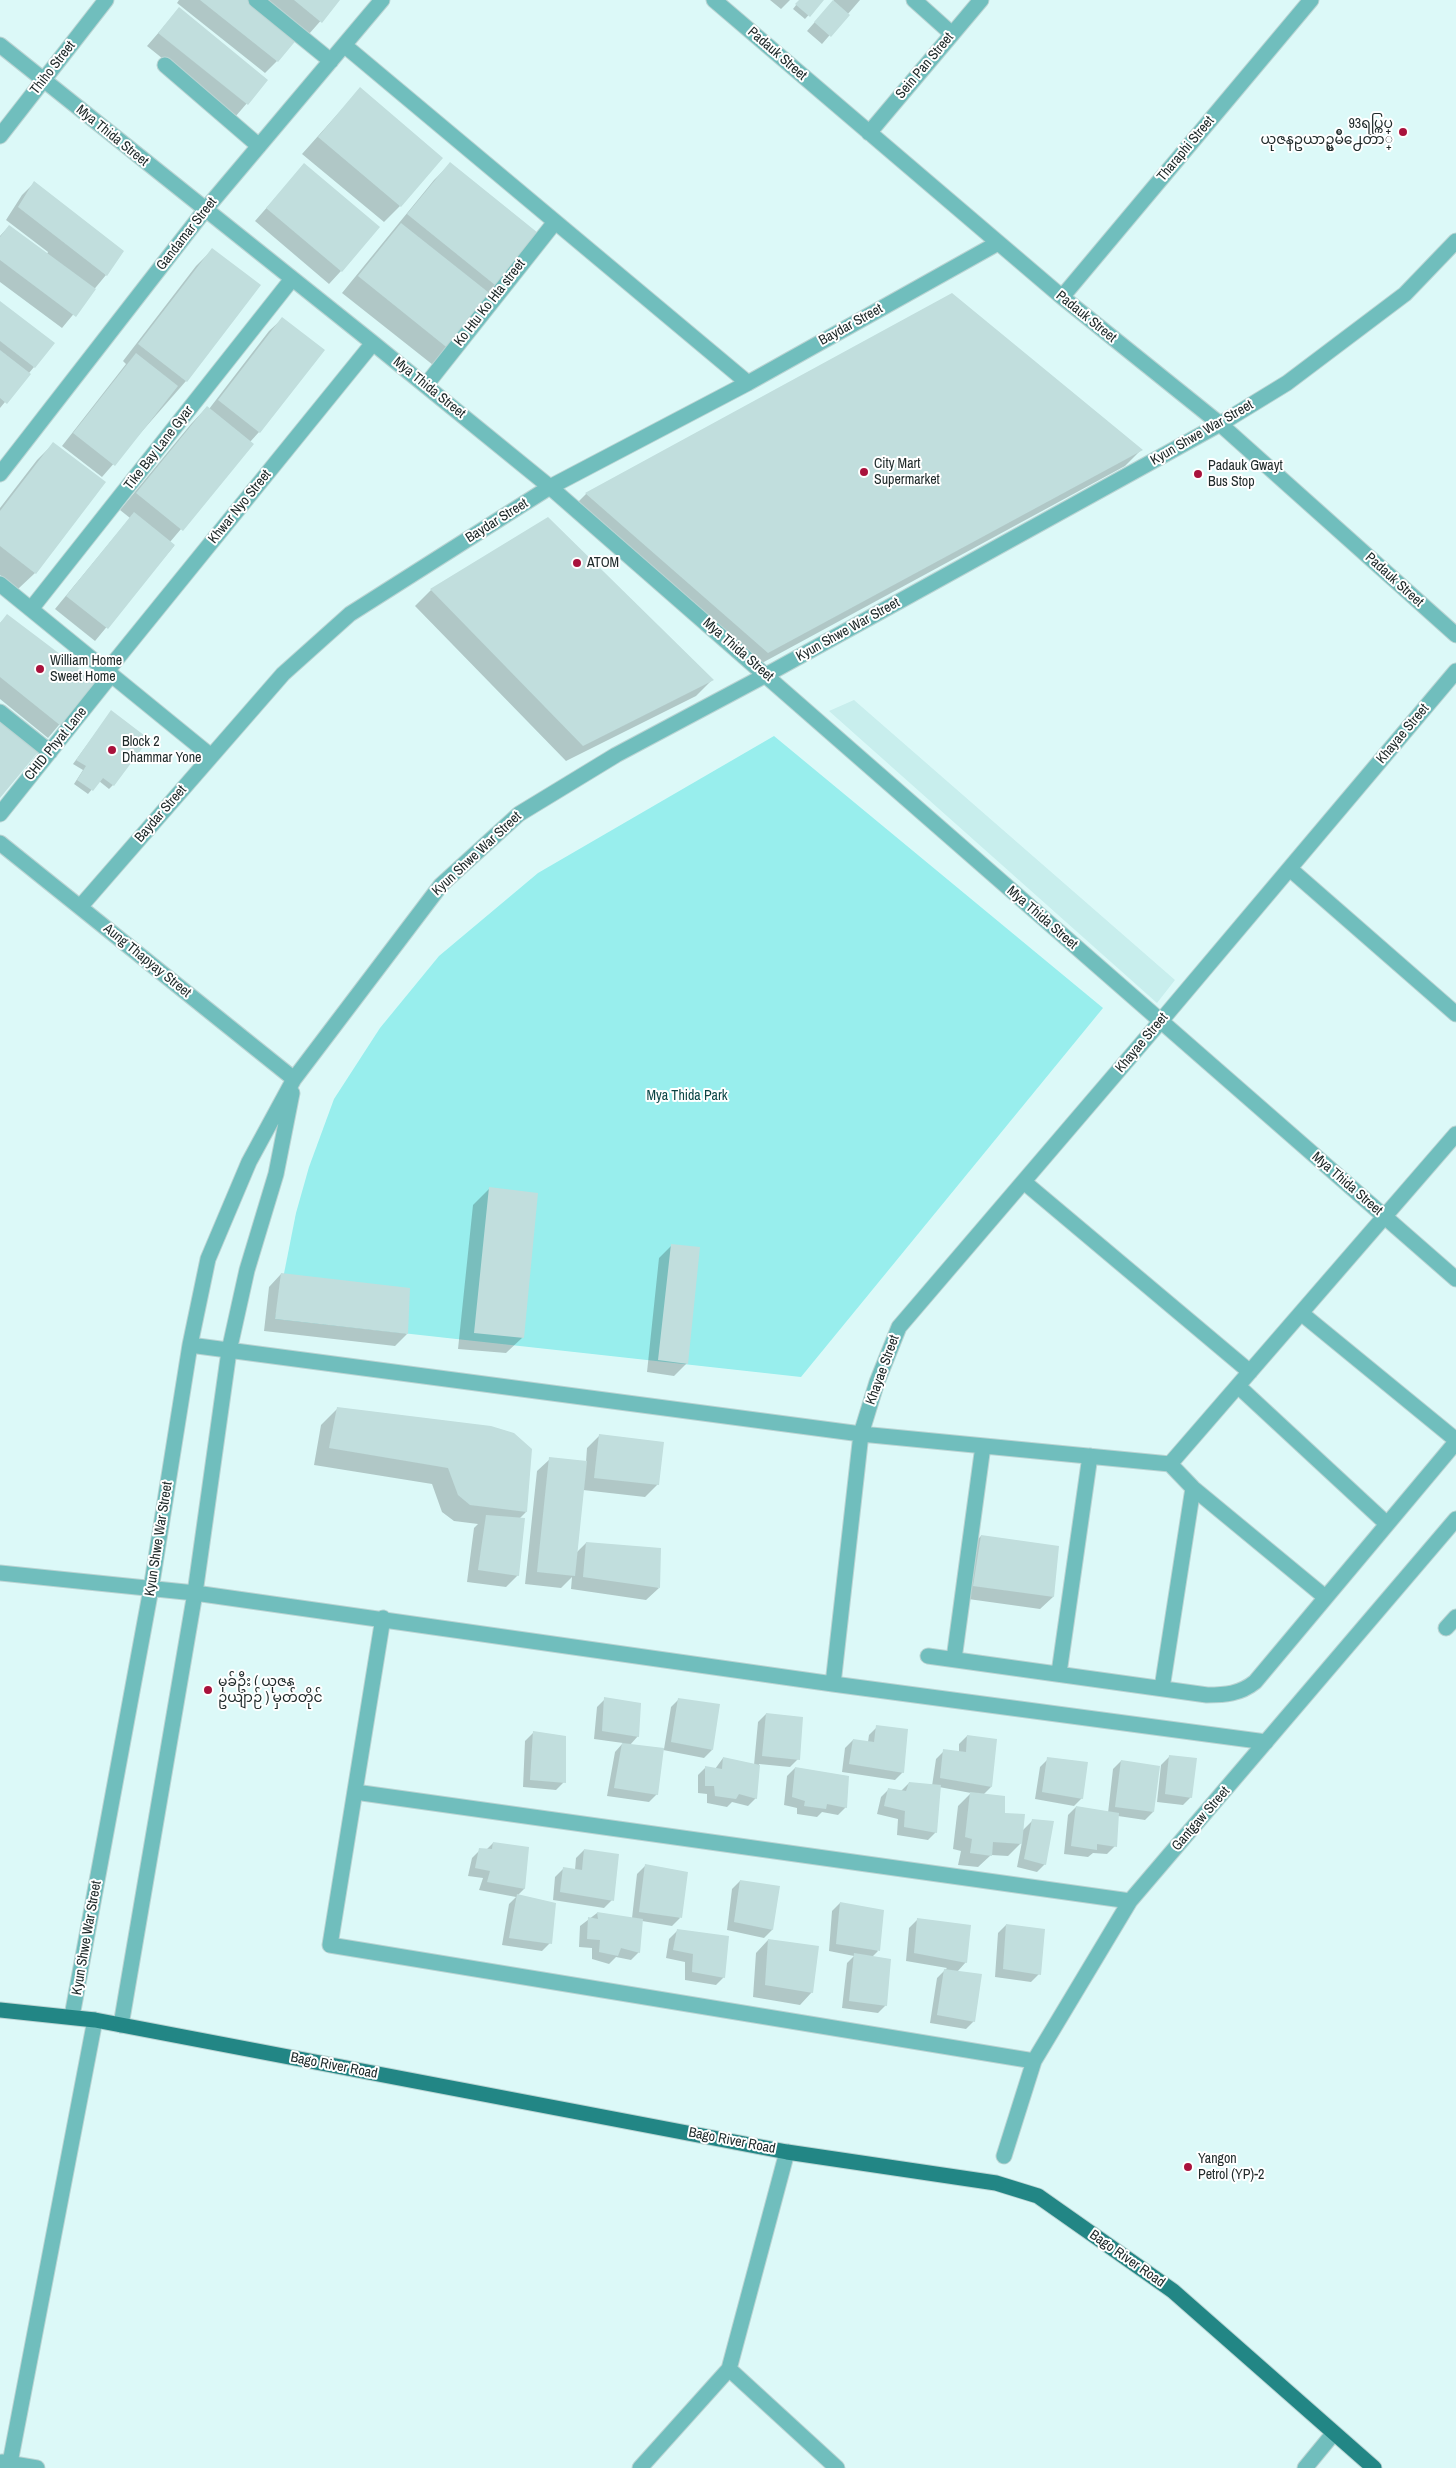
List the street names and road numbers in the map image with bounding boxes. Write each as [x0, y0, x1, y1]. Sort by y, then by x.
street label: Padauk Street [744, 24, 810, 84]
street label: Sein Pan Street [893, 30, 957, 102]
street label: Thiho Street [27, 38, 79, 98]
street label: Mya Thida Street [72, 102, 152, 170]
street label: Tharaphi Street [1154, 113, 1218, 185]
street label: Gandamar Street [153, 194, 221, 274]
street label: Ko Htu Ko Hta street [451, 256, 529, 350]
street label: Padauk Street [1052, 288, 1120, 346]
street label: Baydar Street [816, 301, 886, 349]
street label: Mya Thida Street [389, 354, 469, 422]
street label: Kyun Shwe War Street [1148, 397, 1256, 469]
street label: Tike Bay Lane Gyar [121, 403, 197, 493]
street label: Khwar Nyo Street [205, 467, 275, 547]
street label: Baydar Street [463, 495, 531, 547]
street label: Padauk Street [1361, 549, 1427, 611]
street label: Kyun Shwe War Street [793, 595, 903, 665]
street label: Mya Thida Street [699, 615, 777, 685]
street label: Khayae Street [1373, 701, 1433, 767]
street label: CHID Phyat Lane [21, 704, 91, 784]
street label: Baydar Street [132, 782, 190, 846]
street label: Kyun Shwe War Street [429, 808, 525, 900]
street label: Mya Thida Street [1003, 883, 1081, 953]
street label: Aung Thapyay Street [100, 921, 194, 1001]
street label: Khayae Street [1112, 1010, 1172, 1076]
street label: Mya Thida Street [1308, 1149, 1386, 1219]
street label: Khayae Street [863, 1333, 903, 1407]
street label: Kyun Shwe War Street [142, 1481, 176, 1597]
street label: Gantgaw Street [1168, 1783, 1234, 1855]
street label: Kyun Shwe War Street [69, 1880, 105, 1996]
street label: Bago River Road [289, 2049, 379, 2083]
street label: Bago River Road [687, 2124, 777, 2158]
street label: Bago River Road [1086, 2227, 1168, 2291]

